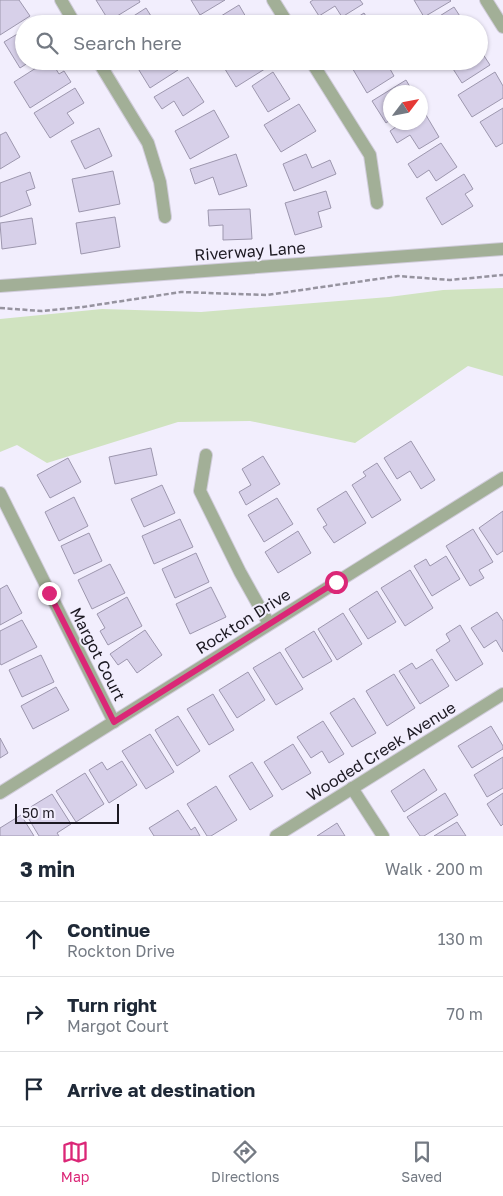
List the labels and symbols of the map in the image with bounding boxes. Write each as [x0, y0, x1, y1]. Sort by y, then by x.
north arrow [383, 85, 428, 130]
street label: Riverway Lane [194, 237, 306, 265]
route start [325, 571, 348, 594]
route end [38, 582, 61, 605]
street label: Rockton Drive [192, 584, 294, 658]
street label: Margot Court [66, 604, 130, 704]
street label: Wooded Creek Avenue [303, 697, 459, 805]
scale bar [15, 801, 119, 824]

